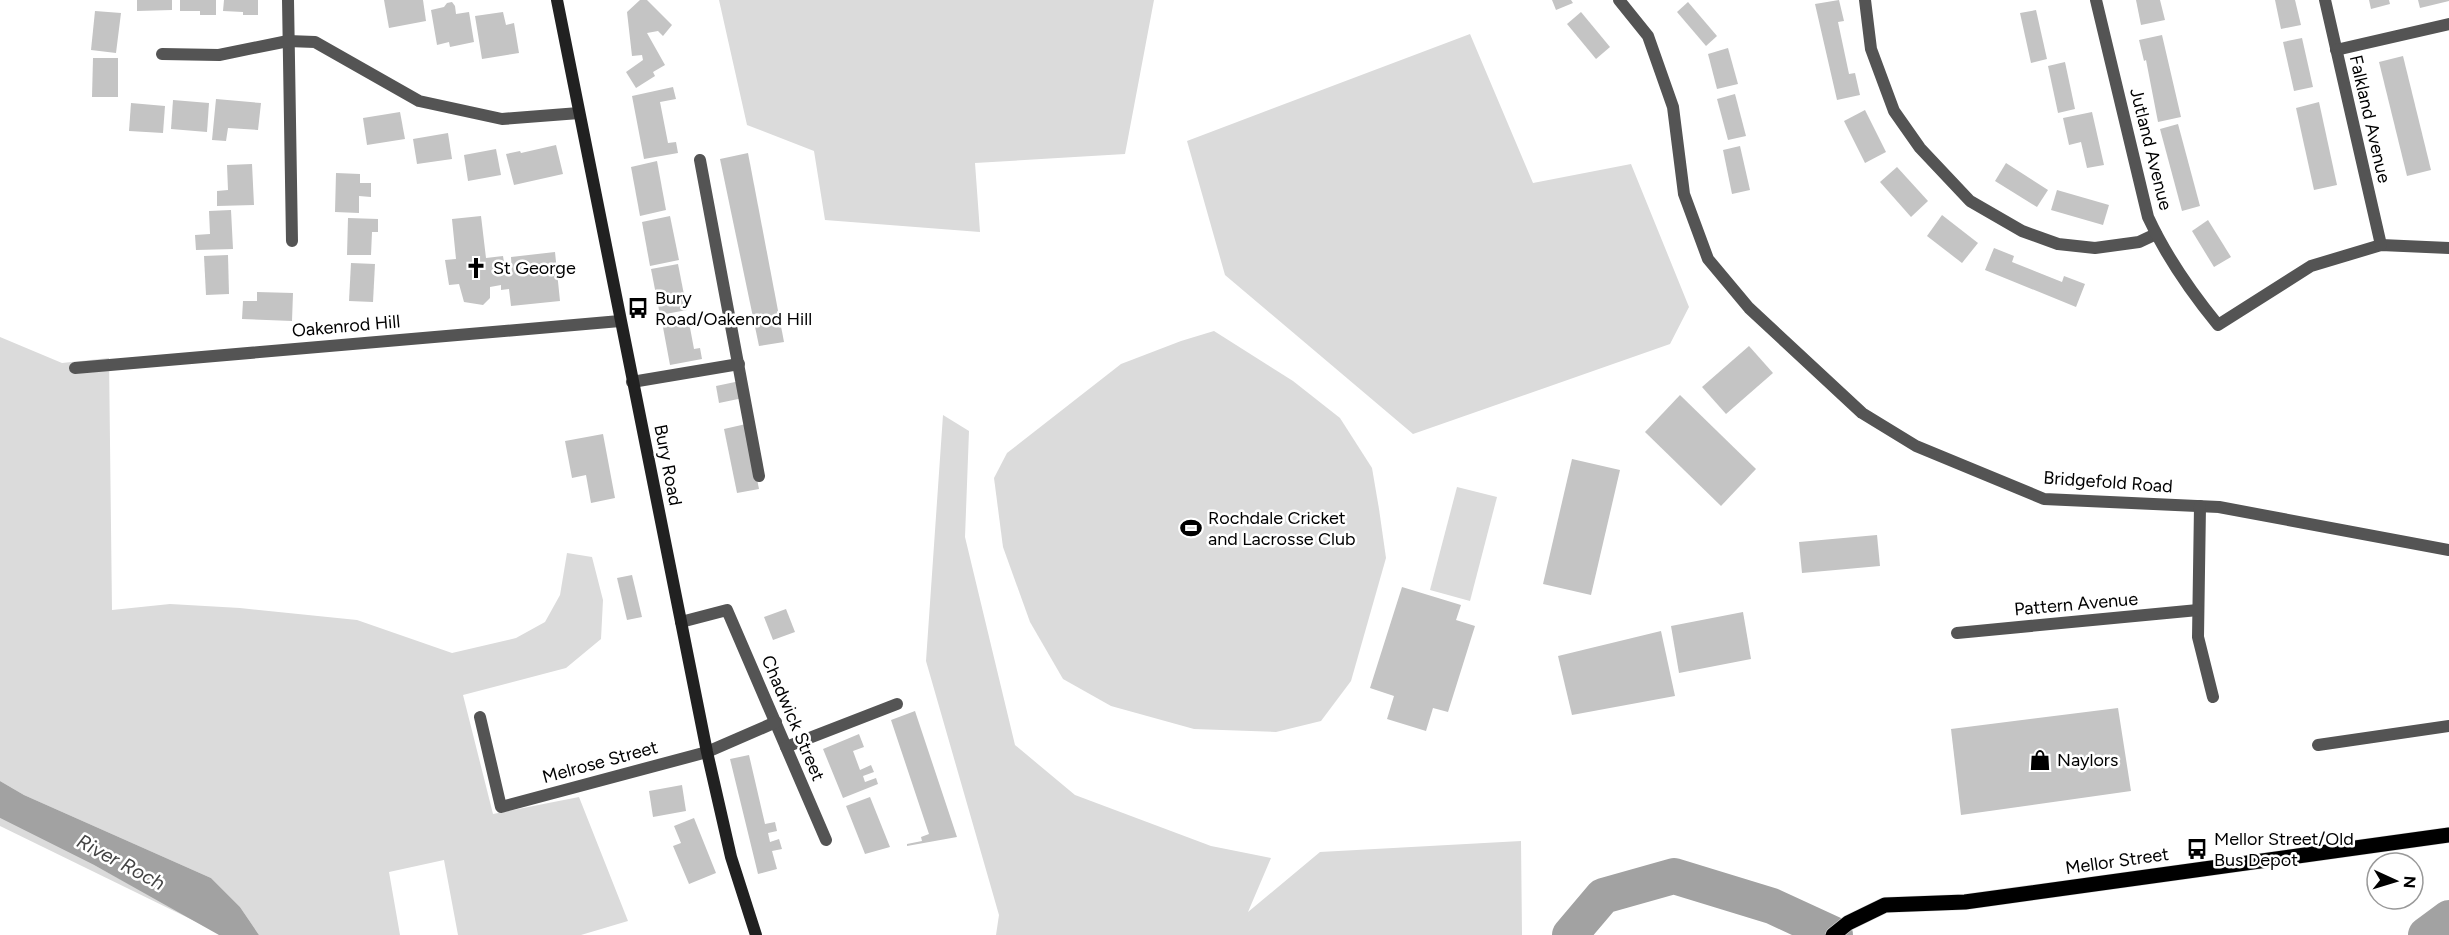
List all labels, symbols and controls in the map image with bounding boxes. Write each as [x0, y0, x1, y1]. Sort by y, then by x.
street label: Falkland Avenue [2345, 53, 2395, 185]
street label: Jutland Avenue [2125, 86, 2177, 213]
church icon: St George [464, 256, 488, 280]
place label: St George [493, 257, 576, 279]
place label: Bury Road/Oakenrod Hill [655, 287, 812, 330]
bus stop icon: Bury Road/Oakenrod Hill [626, 296, 650, 320]
street label: Oakenrod Hill [291, 310, 401, 342]
street label: Bury Road [649, 422, 687, 508]
street label: Bridgefold Road [2043, 467, 2173, 497]
place label: Rochdale Cricket and Lacrosse Club [1208, 507, 1356, 550]
sports icon: Rochdale Cricket and Lacrosse Club [1179, 516, 1203, 540]
street label: Pattern Avenue [2013, 588, 2139, 620]
street label: Chadwick Street [757, 652, 829, 784]
street label: Melrose Street [540, 736, 660, 788]
shop icon: Naylors [2028, 748, 2052, 772]
place label: Naylors [2057, 749, 2118, 771]
place label: Mellor Street/Old Bus Depot [2214, 828, 2354, 871]
water label: River Roch [73, 829, 169, 895]
bus stop icon: Mellor Street/Old Bus Depot [2185, 837, 2209, 861]
street label: Mellor Street [2064, 843, 2170, 879]
north arrow [2365, 851, 2425, 911]
text: N [2400, 875, 2419, 889]

